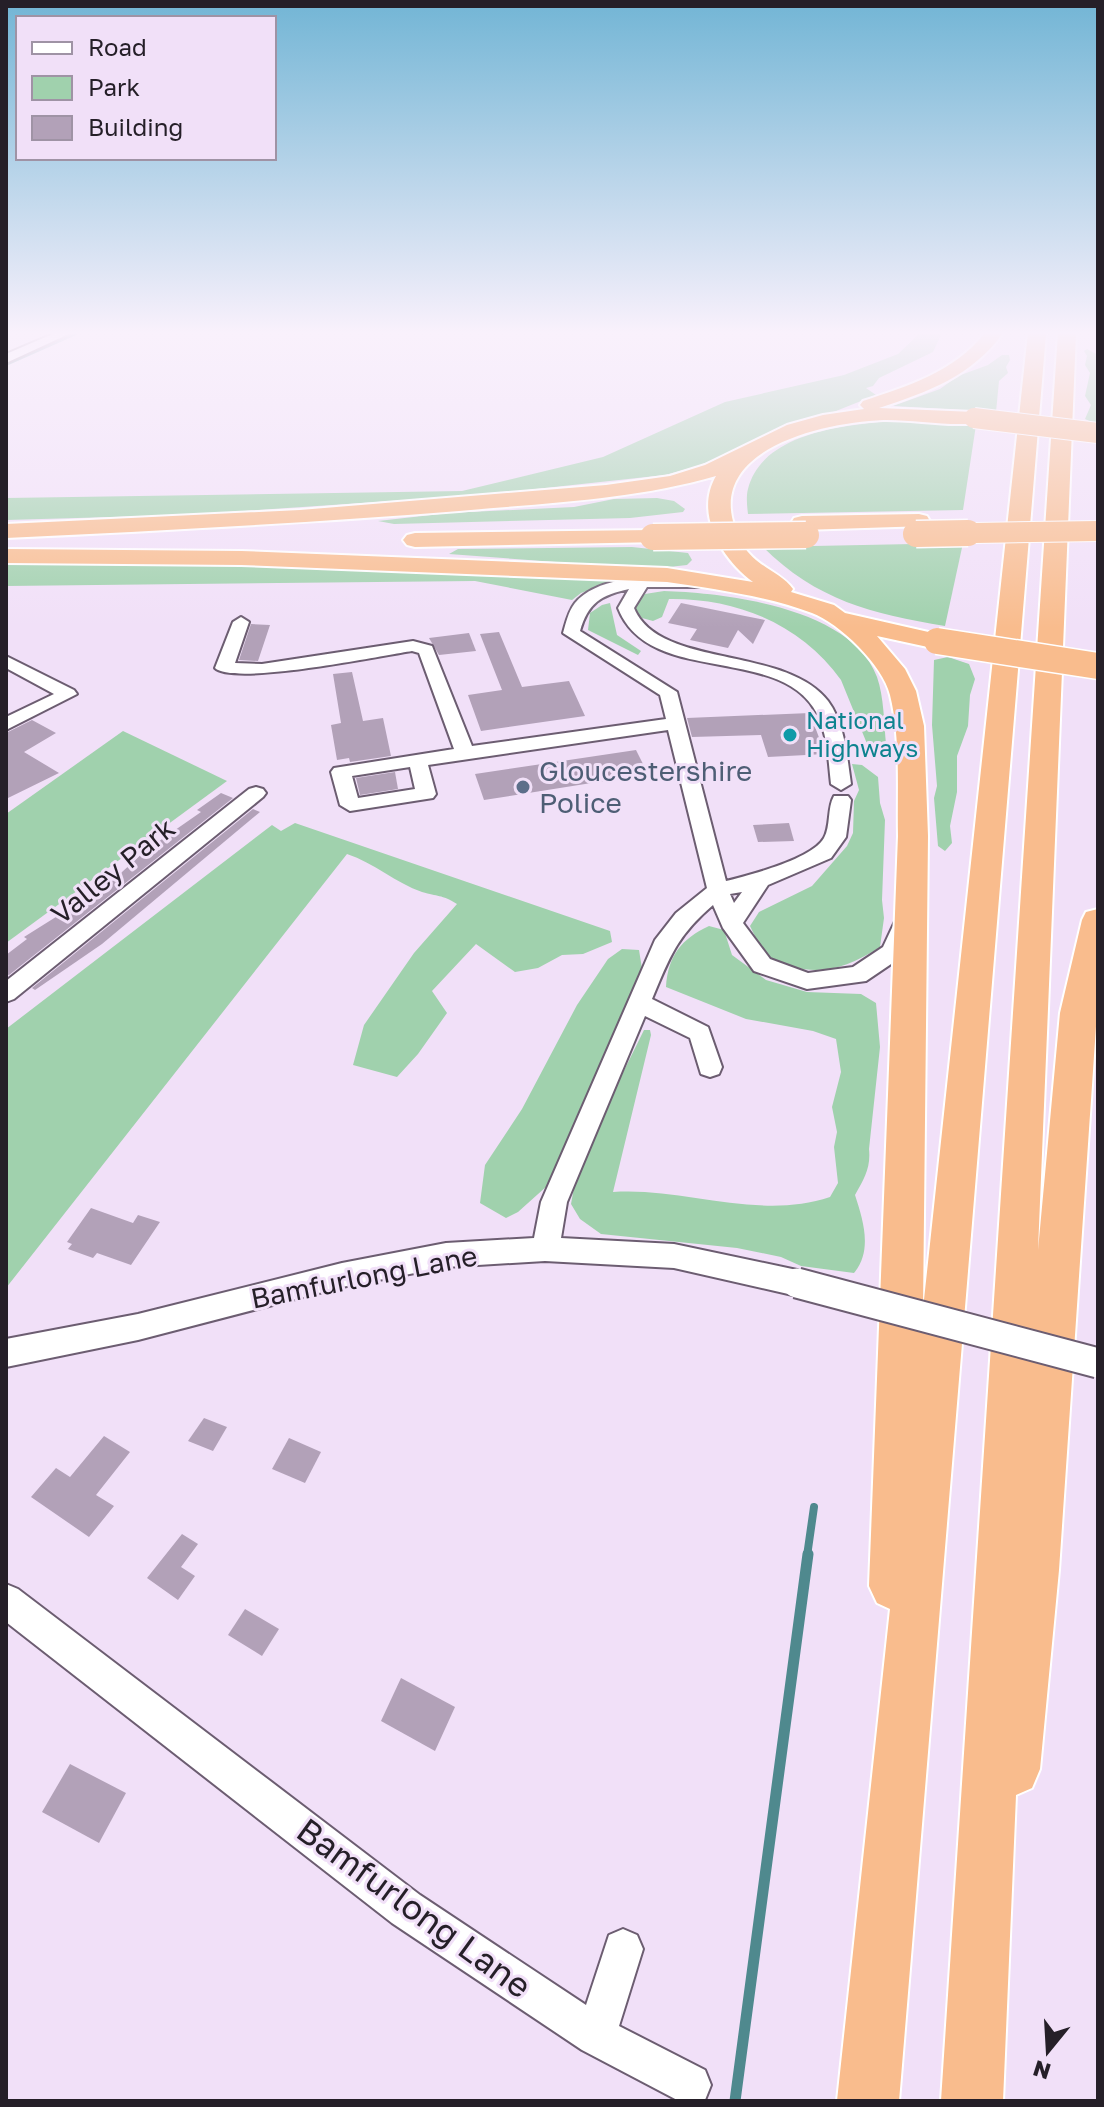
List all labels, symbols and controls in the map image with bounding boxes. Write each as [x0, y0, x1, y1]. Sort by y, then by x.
legend [16, 16, 276, 160]
text: Road [88, 32, 147, 61]
text: Park [88, 72, 140, 101]
text: Building [88, 112, 183, 141]
place label: National Highways [806, 705, 918, 762]
marker: National Highways [781, 726, 799, 744]
place label: Gloucestershire Police [539, 754, 752, 819]
marker: Gloucestershire Police [514, 778, 532, 796]
street label: Valley Park [44, 811, 181, 930]
street label: Bamfurlong Lane [248, 1238, 480, 1315]
street label: Bamfurlong Lane [290, 1809, 539, 2005]
north arrow [1008, 2011, 1088, 2091]
text: N [1030, 2055, 1054, 2086]

